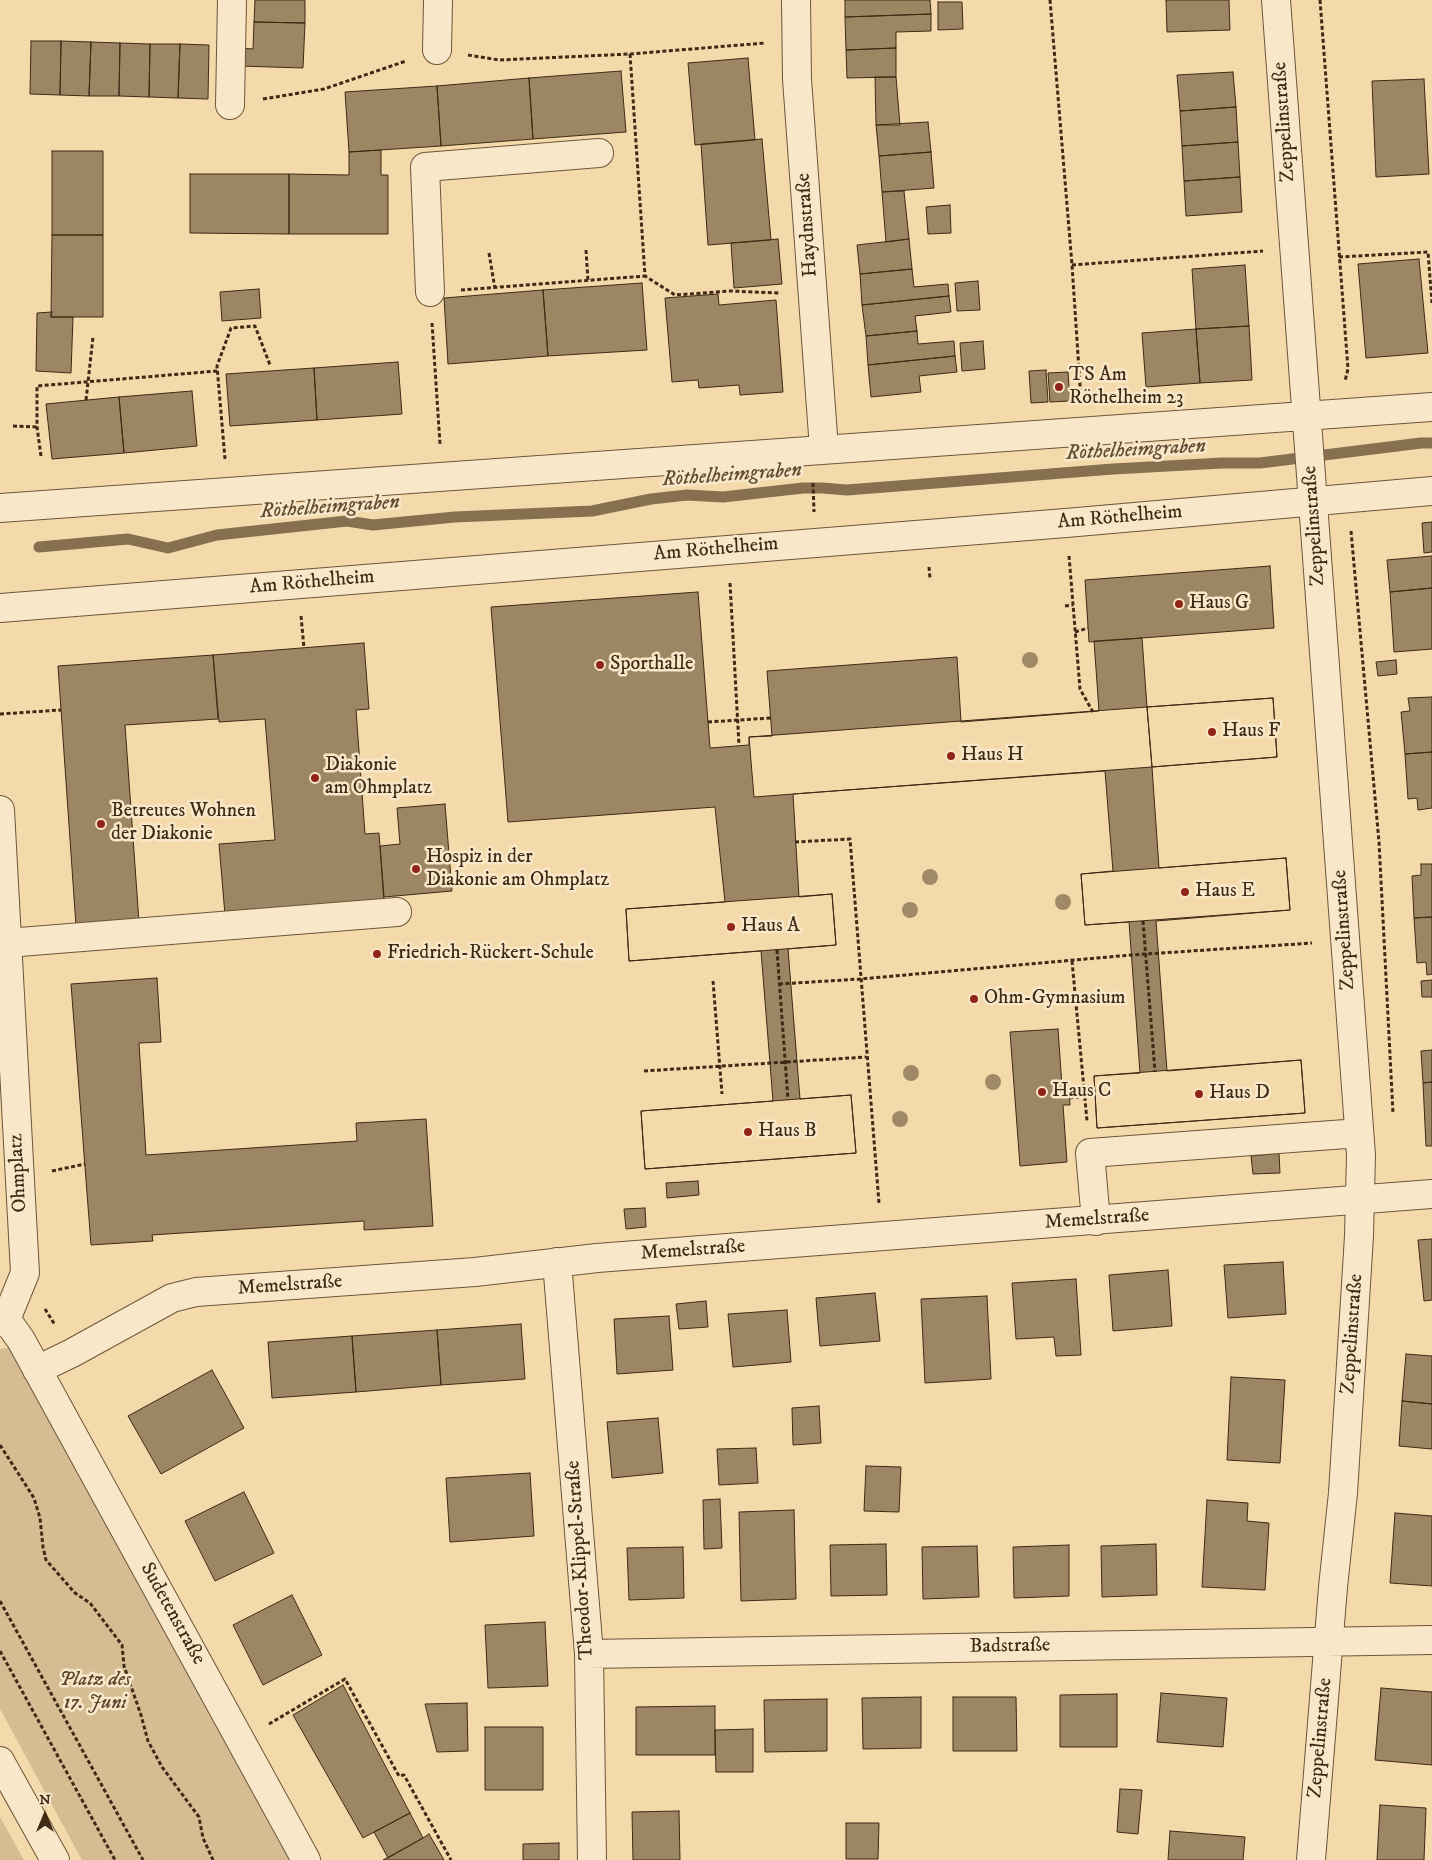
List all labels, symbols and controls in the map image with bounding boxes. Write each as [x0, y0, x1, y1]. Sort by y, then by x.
street label: Zeppelinstraße [1269, 61, 1301, 183]
street label: Haydnstraße [792, 172, 824, 278]
place label: TS Am Röthelheim 23 [1069, 364, 1184, 411]
marker: TS Am Röthelheim 23 [1053, 381, 1065, 393]
water label: Röthelheimgraben [1065, 435, 1207, 467]
water label: Röthelheimgraben [661, 459, 803, 493]
street label: Zeppelinstraße [1299, 465, 1331, 587]
water label: Röthelheimgraben [259, 491, 401, 525]
street label: Am Röthelheim [1057, 501, 1183, 535]
street label: Am Röthelheim [653, 533, 779, 567]
street label: Am Röthelheim [249, 566, 375, 600]
place label: Haus G [1189, 592, 1249, 616]
marker: Haus G [1173, 598, 1185, 610]
place label: Sporthalle [610, 653, 693, 677]
marker: Sporthalle [594, 659, 606, 671]
place label: Haus F [1222, 720, 1280, 744]
marker: Haus F [1206, 726, 1218, 738]
place label: Haus H [961, 744, 1024, 768]
marker: Haus H [945, 750, 957, 762]
place label: Diakonie am Ohmplatz [325, 754, 432, 801]
marker: Diakonie am Ohmplatz [309, 772, 321, 784]
place label: Betreutes Wohnen der Diakonie [111, 800, 256, 847]
marker: Betreutes Wohnen der Diakonie [95, 818, 107, 830]
place label: Hospiz in der Diakonie am Ohmplatz [426, 846, 609, 893]
marker: Hospiz in der Diakonie am Ohmplatz [410, 863, 422, 875]
street label: Zeppelinstraße [1329, 869, 1361, 991]
place label: Haus E [1195, 880, 1255, 904]
marker: Haus E [1179, 886, 1191, 898]
place label: Haus A [741, 915, 800, 939]
marker: Haus A [725, 921, 737, 933]
place label: Friedrich-Rückert-Schule [387, 942, 594, 966]
marker: Friedrich-Rückert-Schule [371, 948, 383, 960]
place label: Ohm-Gymnasium [984, 987, 1126, 1011]
marker: Ohm-Gymnasium [968, 993, 980, 1005]
place label: Haus C [1052, 1080, 1111, 1104]
place label: Haus D [1209, 1082, 1270, 1106]
marker: Haus C [1036, 1086, 1048, 1098]
marker: Haus D [1193, 1088, 1205, 1100]
place label: Haus B [758, 1120, 817, 1144]
marker: Haus B [742, 1126, 754, 1138]
street label: Ohmplatz [5, 1133, 33, 1213]
street label: Memelstraße [1044, 1204, 1150, 1236]
street label: Memelstraße [640, 1235, 746, 1267]
street label: Memelstraße [237, 1270, 343, 1302]
street label: Zeppelinstraße [1337, 1273, 1369, 1395]
street label: Theodor-Klippel-Straße [562, 1460, 600, 1660]
street label: Sudetenstraße [134, 1559, 210, 1669]
street label: Badstraße [970, 1634, 1050, 1660]
park label: Platz des 17. Juni [59, 1669, 131, 1716]
street label: Zeppelinstraße [1304, 1677, 1338, 1799]
north arrow [20, 1790, 70, 1840]
text: N [39, 1791, 51, 1809]

